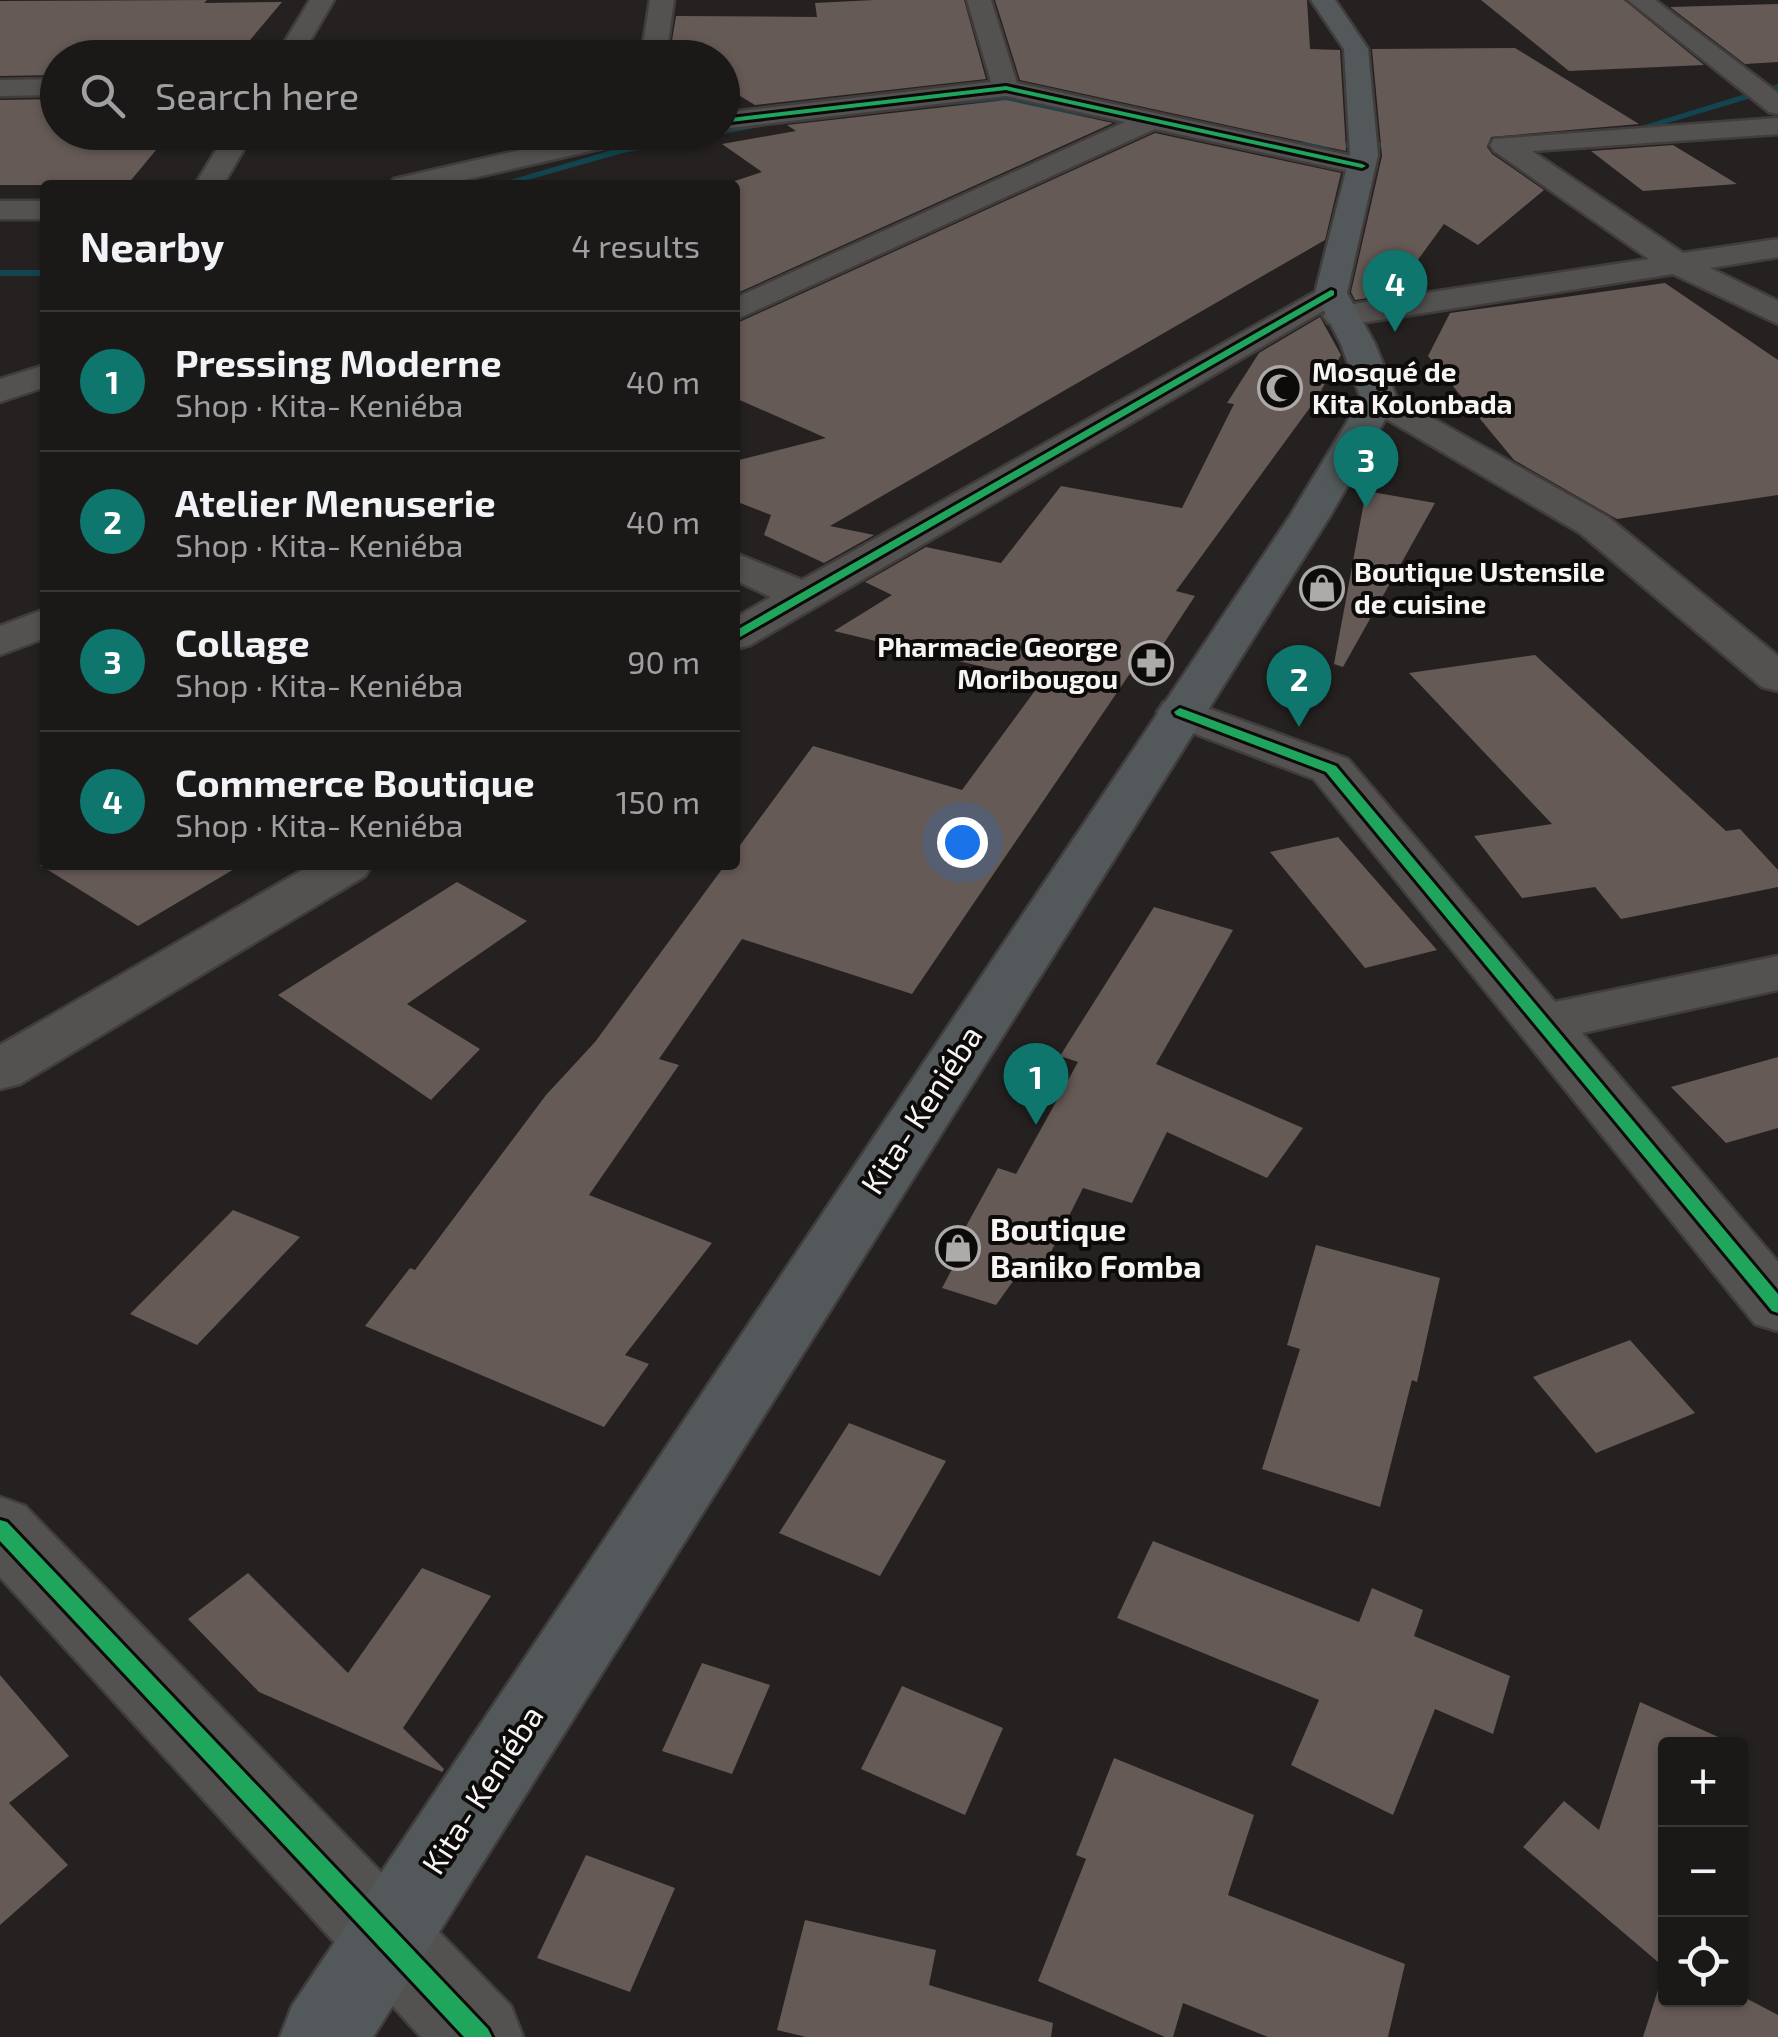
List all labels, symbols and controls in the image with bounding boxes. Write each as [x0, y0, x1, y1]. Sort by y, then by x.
search box [40, 40, 740, 150]
icon: search [75, 68, 130, 123]
text: Search here [155, 72, 359, 118]
text: Nearby [80, 220, 224, 270]
text: 4 results [571, 226, 700, 264]
pin: 4 [1362, 250, 1428, 332]
text: Pressing Moderne [175, 339, 502, 385]
place label: Mosqué de Kita Kolonbada [1312, 354, 1513, 420]
text: 1 [106, 362, 119, 400]
text: 40 m [626, 362, 700, 400]
mosque icon: Mosqué de Kita Kolonbada [1257, 365, 1303, 411]
text: Shop · Kita- Keniéba [175, 385, 463, 423]
pin: 3 [1334, 426, 1398, 508]
text: Atelier Menuserie [175, 479, 496, 525]
text: 2 [103, 502, 122, 540]
text: 40 m [626, 502, 700, 540]
text: Shop · Kita- Keniéba [175, 525, 463, 563]
place label: Boutique Ustensile de cuisine [1354, 554, 1605, 620]
shop icon: Boutique Ustensile de cuisine [1299, 565, 1345, 611]
text: Collage [175, 619, 310, 665]
place label: Pharmacie George Moribougou [877, 629, 1118, 695]
pharmacy icon: Pharmacie George Moribougou [1128, 640, 1174, 686]
text: 3 [103, 642, 122, 680]
text: 90 m [627, 642, 700, 680]
pin: 2 [1266, 644, 1332, 727]
text: Shop · Kita- Keniéba [175, 665, 463, 703]
text: Commerce Boutique [175, 759, 535, 805]
text: 4 [102, 782, 123, 820]
text: 150 m [616, 782, 700, 820]
text: Shop · Kita- Keniéba [175, 805, 463, 843]
your location [937, 817, 988, 868]
street label: Kita- Keniéba [852, 1017, 989, 1200]
pin: 1 [1004, 1042, 1068, 1125]
place label: Boutique Baniko Fomba [990, 1209, 1202, 1284]
shop icon: Boutique Baniko Fomba [935, 1225, 981, 1271]
street label: Kita- Keniéba [413, 1697, 550, 1880]
map controls [1658, 1737, 1748, 2007]
button: + [1658, 1737, 1748, 1827]
button: − [1658, 1827, 1748, 1917]
button: locate [1658, 1917, 1748, 2007]

